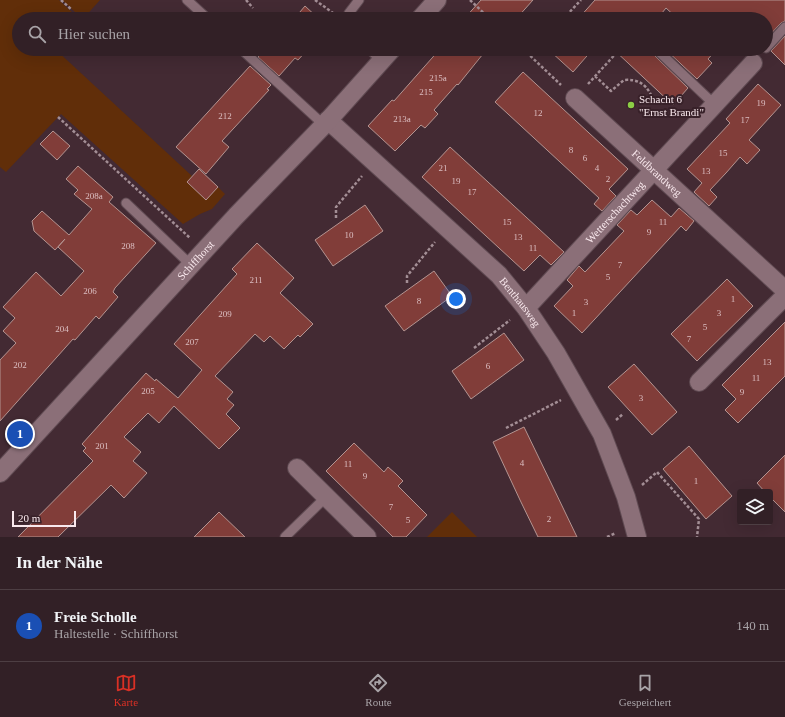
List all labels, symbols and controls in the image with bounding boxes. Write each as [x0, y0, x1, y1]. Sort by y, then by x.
search box [12, 12, 773, 56]
icon: search [26, 23, 48, 45]
text: Hier suchen [58, 26, 130, 42]
house number: 215a [429, 73, 447, 83]
house number: 215 [419, 87, 433, 97]
place label: Schacht 6 "Ernst Brandi" [639, 93, 704, 118]
house number: 19 [757, 98, 766, 108]
marker: Schacht 6 "Ernst Brandi" [626, 100, 636, 110]
house number: 12 [534, 108, 543, 118]
house number: 212 [218, 111, 232, 121]
house number: 213a [393, 114, 411, 124]
house number: 17 [741, 115, 750, 125]
house number: 8 [569, 145, 574, 155]
street label: Feldbrandweg [630, 147, 685, 199]
house number: 15 [719, 148, 728, 158]
house number: 6 [583, 153, 588, 163]
house number: 21 [439, 163, 448, 173]
house number: 4 [595, 163, 600, 173]
house number: 13 [702, 166, 711, 176]
house number: 2 [606, 174, 610, 184]
house number: 19 [452, 176, 461, 186]
street label: Wetterschachtweg [583, 178, 647, 245]
house number: 17 [468, 187, 477, 197]
house number: 208a [85, 191, 103, 201]
house number: 15 [503, 217, 512, 227]
house number: 11 [659, 217, 667, 227]
house number: 9 [647, 227, 652, 237]
house number: 10 [345, 230, 354, 240]
house number: 13 [514, 232, 523, 242]
street label: Schiffhorst [175, 238, 216, 282]
house number: 208 [121, 241, 135, 251]
house number: 11 [529, 243, 537, 253]
house number: 7 [618, 260, 623, 270]
house number: 5 [606, 272, 611, 282]
house number: 211 [249, 275, 263, 285]
street label: Benthausweg [497, 275, 543, 329]
house number: 206 [83, 286, 97, 296]
your location [446, 289, 466, 309]
house number: 1 [731, 294, 735, 304]
house number: 8 [417, 296, 422, 306]
house number: 3 [584, 297, 589, 307]
house number: 1 [572, 308, 576, 318]
house number: 3 [717, 308, 722, 318]
house number: 209 [218, 309, 232, 319]
house number: 5 [703, 322, 708, 332]
house number: 204 [55, 324, 69, 334]
house number: 7 [687, 334, 692, 344]
house number: 207 [185, 337, 199, 347]
house number: 13 [763, 357, 772, 367]
house number: 202 [13, 360, 27, 370]
house number: 6 [486, 361, 491, 371]
house number: 11 [752, 373, 760, 383]
house number: 205 [141, 386, 155, 396]
house number: 9 [740, 387, 745, 397]
house number: 3 [639, 393, 644, 403]
pin: 1 [7, 419, 33, 449]
house number: 201 [95, 441, 109, 451]
house number: 4 [520, 458, 525, 468]
house number: 11 [344, 459, 352, 469]
house number: 9 [363, 471, 368, 481]
house number: 1 [694, 476, 698, 486]
map controls [737, 489, 773, 525]
button: layers [737, 489, 773, 525]
house number: 7 [389, 502, 394, 512]
scale bar [12, 509, 76, 528]
text: 20 m [18, 512, 40, 524]
house number: 2 [547, 514, 551, 524]
house number: 5 [406, 515, 411, 525]
text: In der Nähe [16, 553, 103, 572]
text: Freie Scholle [54, 609, 137, 625]
text: 1 [26, 618, 32, 633]
text: 140 m [736, 618, 769, 633]
text: Haltestelle · Schiffhorst [54, 626, 178, 641]
tab: Karte [114, 672, 138, 708]
tab: Route [365, 672, 392, 708]
tab: Gespeichert [619, 672, 671, 708]

